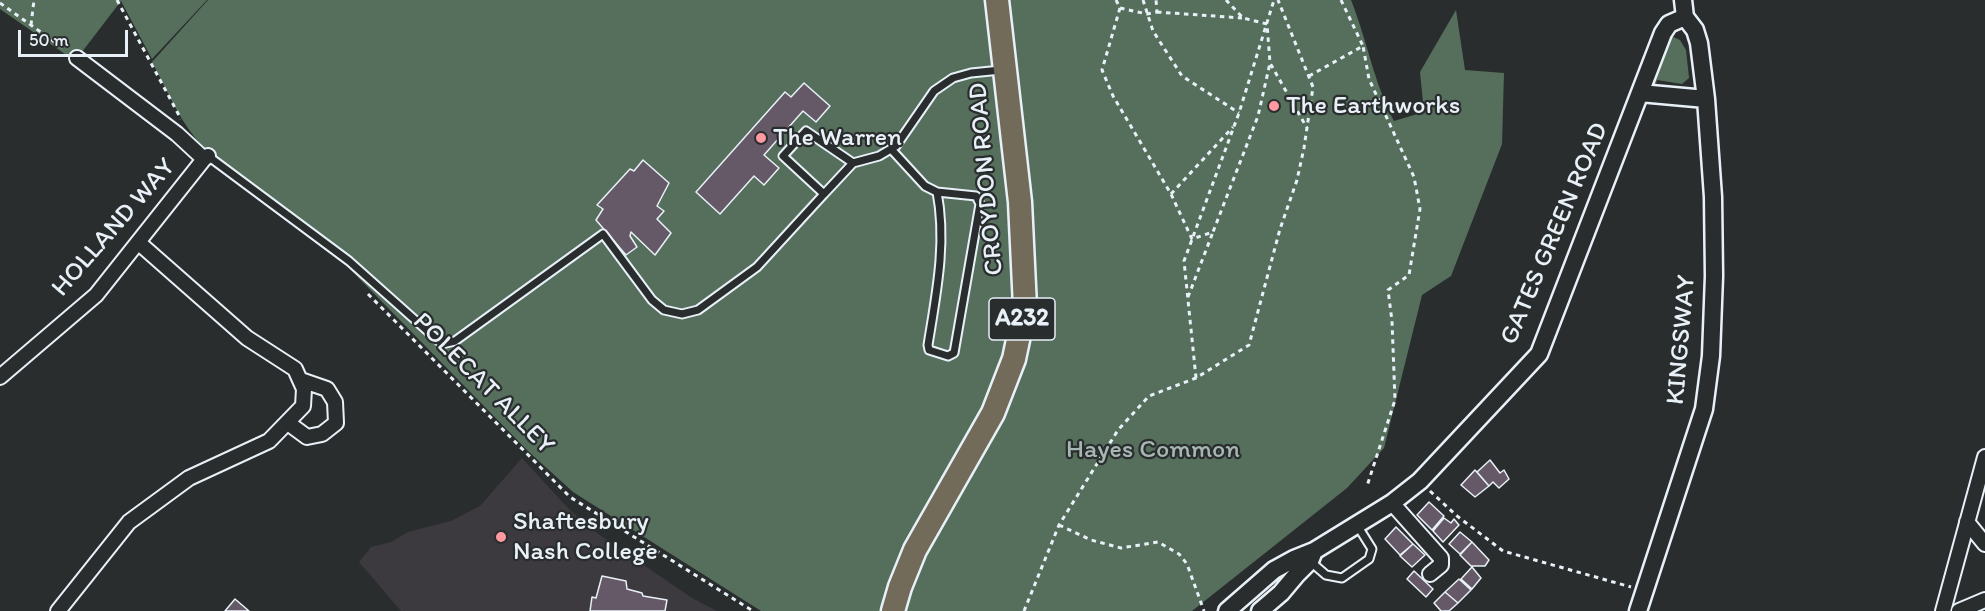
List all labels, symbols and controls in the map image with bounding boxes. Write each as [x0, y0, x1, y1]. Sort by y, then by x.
scale bar [21, 18, 130, 56]
text: 50 m [29, 29, 69, 51]
street label: CROYDON ROAD [963, 81, 1011, 277]
place label: The Earthworks [1286, 90, 1460, 122]
marker: The Earthworks [1267, 99, 1281, 113]
street label: GATES GREEN ROAD [1494, 118, 1616, 350]
place label: The Warren [773, 122, 902, 154]
marker: The Warren [754, 131, 768, 145]
street label: HOLLAND WAY [45, 152, 183, 304]
street label: KINGSWAY [1661, 274, 1703, 406]
road number: A232 [989, 298, 1055, 340]
street label: POLECAT ALLEY [406, 307, 560, 461]
park label: Hayes Common [1066, 434, 1240, 466]
place label: Shaftesbury Nash College [513, 506, 658, 568]
marker: Shaftesbury Nash College [494, 530, 508, 544]

